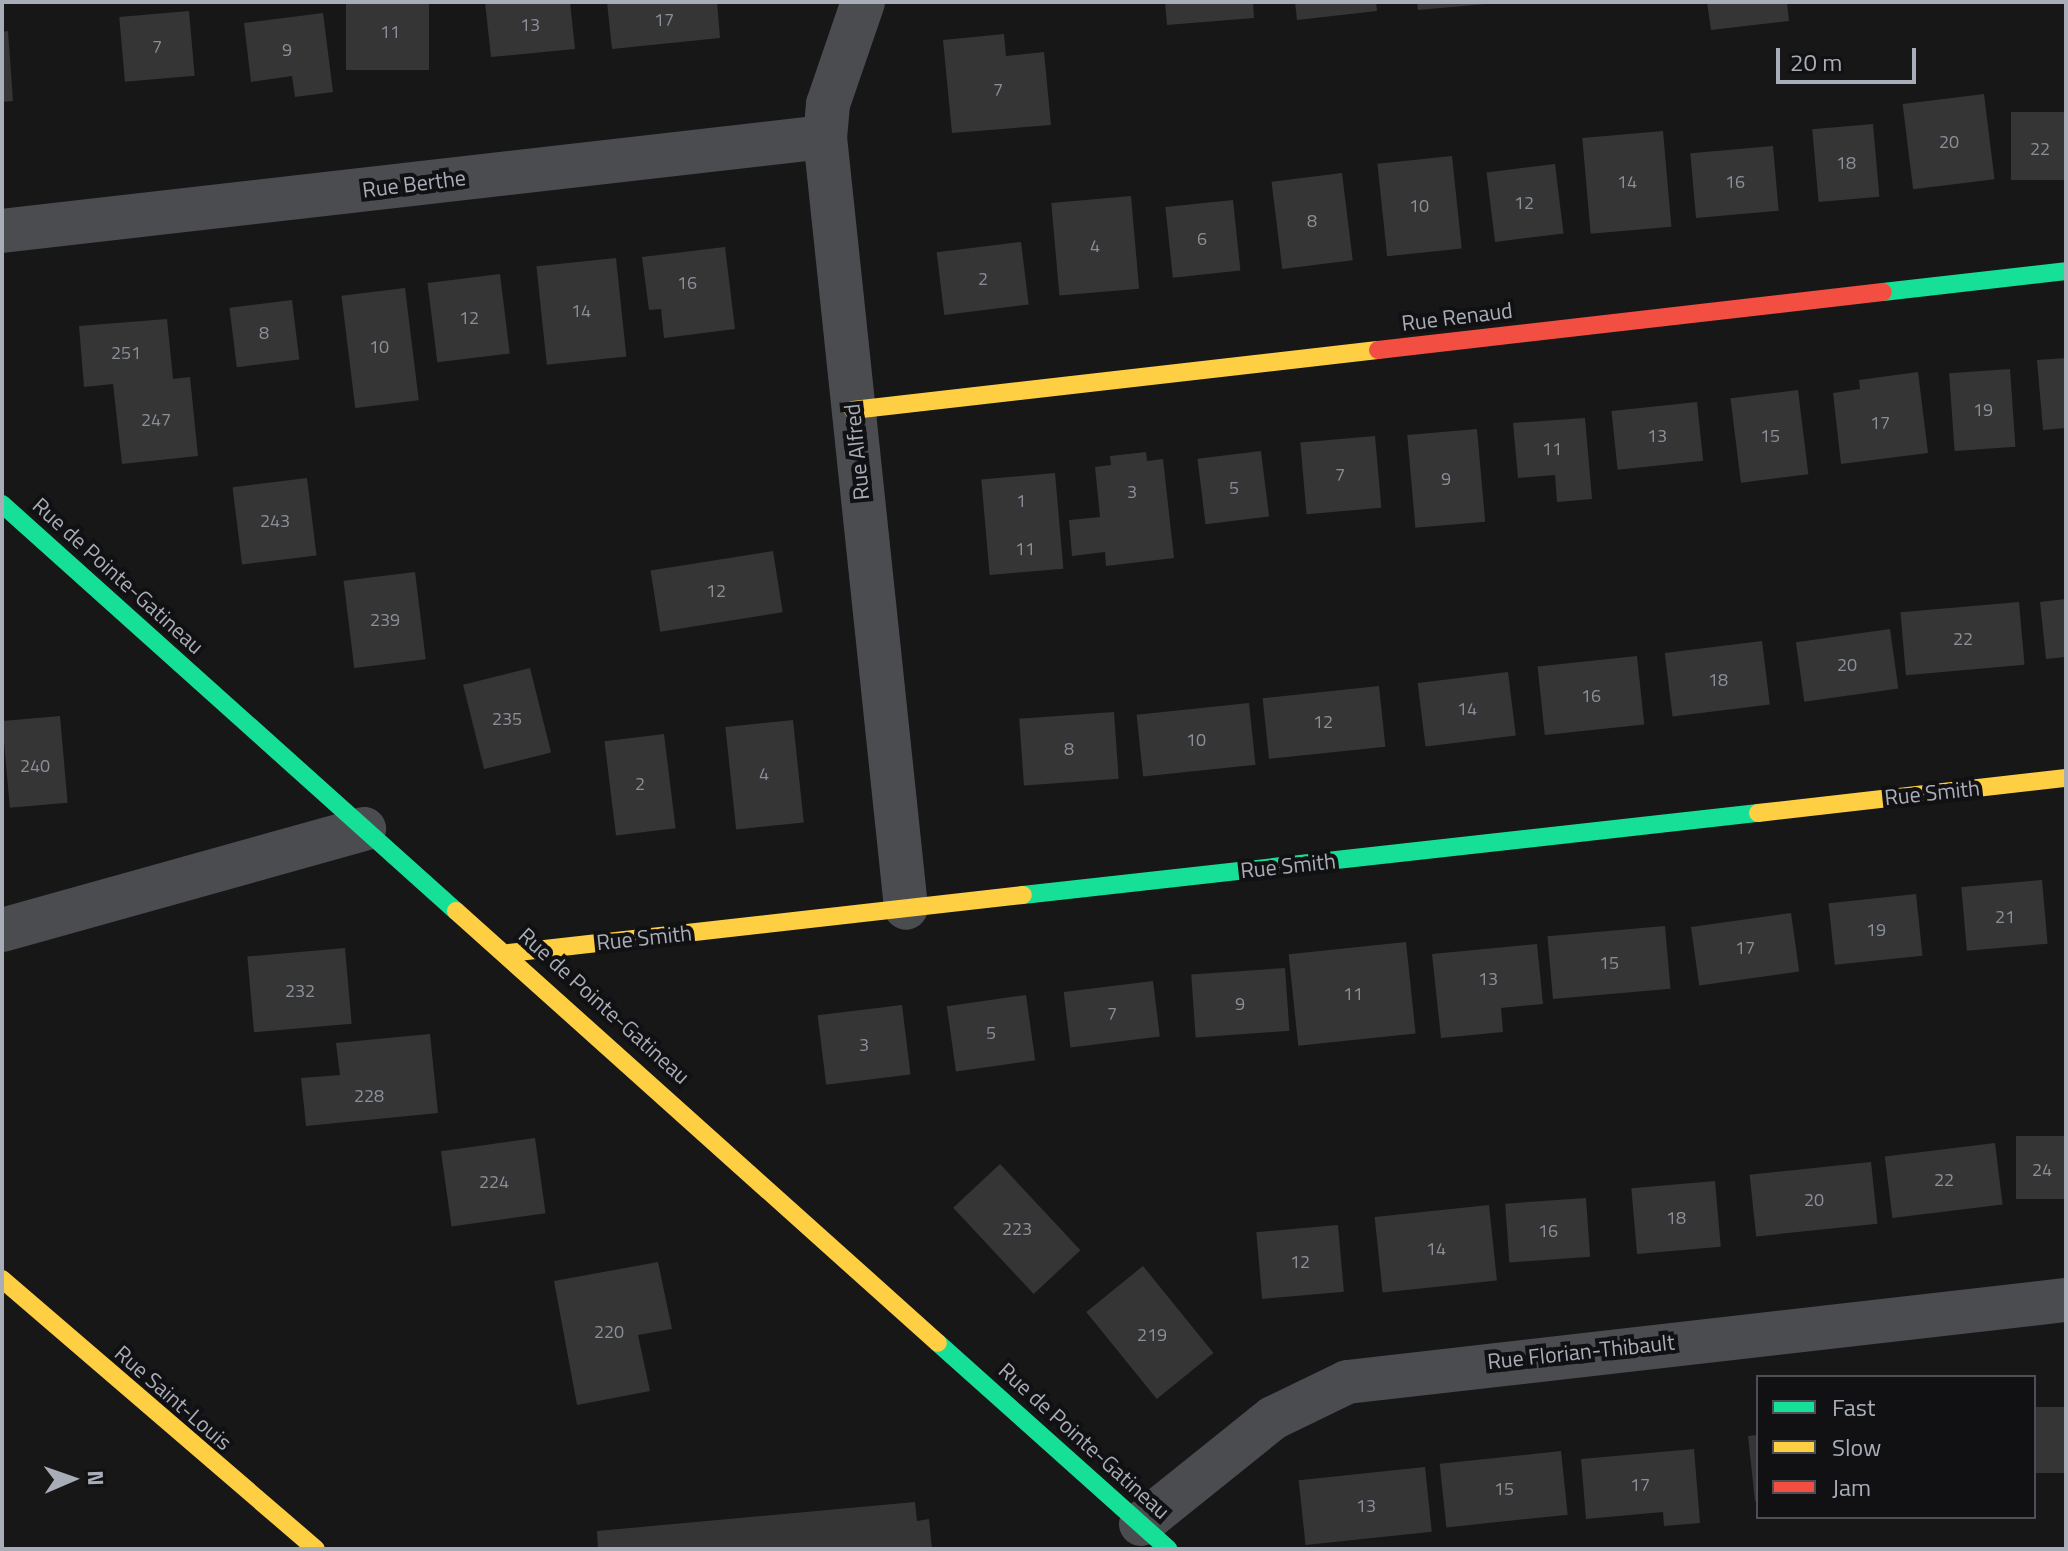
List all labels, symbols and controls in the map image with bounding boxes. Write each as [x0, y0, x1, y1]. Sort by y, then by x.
house number: 17 [654, 9, 674, 31]
house number: 13 [520, 14, 540, 36]
house number: 11 [380, 21, 400, 43]
scale bar [1780, 32, 1920, 82]
house number: 7 [152, 36, 162, 58]
house number: 9 [282, 39, 292, 61]
text: 20 m [1790, 44, 1842, 80]
house number: 7 [993, 79, 1003, 101]
house number: 20 [1939, 131, 1959, 153]
house number: 22 [2030, 138, 2050, 160]
house number: 18 [1836, 152, 1856, 174]
street label: Rue Berthe [361, 165, 467, 203]
house number: 14 [1617, 171, 1637, 193]
house number: 16 [1725, 171, 1745, 193]
house number: 12 [1514, 192, 1534, 214]
house number: 10 [1409, 195, 1429, 217]
house number: 8 [1307, 210, 1317, 232]
house number: 6 [1197, 228, 1207, 250]
house number: 4 [1090, 235, 1100, 257]
house number: 2 [978, 268, 988, 290]
house number: 16 [677, 272, 697, 294]
street label: Rue Renaud [1400, 297, 1514, 337]
house number: 14 [571, 300, 591, 322]
house number: 12 [459, 307, 479, 329]
house number: 8 [259, 322, 269, 344]
house number: 10 [369, 336, 389, 358]
house number: 251 [111, 342, 141, 364]
house number: 19 [1973, 399, 1993, 421]
street label: Rue Alfred [839, 403, 875, 501]
house number: 247 [141, 409, 171, 431]
house number: 17 [1870, 412, 1890, 434]
house number: 13 [1647, 425, 1667, 447]
house number: 15 [1760, 425, 1780, 447]
house number: 11 [1542, 438, 1562, 460]
house number: 7 [1335, 464, 1345, 486]
house number: 9 [1441, 468, 1451, 490]
house number: 5 [1229, 477, 1239, 499]
house number: 3 [1127, 481, 1137, 503]
house number: 1 [1016, 490, 1026, 512]
street label: Rue de Pointe-Gatineau [27, 492, 209, 660]
house number: 243 [260, 510, 290, 532]
house number: 11 [1015, 538, 1035, 560]
house number: 12 [706, 580, 726, 602]
house number: 239 [370, 609, 400, 631]
house number: 22 [1953, 628, 1973, 650]
house number: 20 [1837, 654, 1857, 676]
house number: 18 [1708, 669, 1728, 691]
house number: 16 [1581, 685, 1601, 707]
house number: 14 [1457, 698, 1477, 720]
house number: 235 [492, 708, 522, 730]
house number: 12 [1313, 711, 1333, 733]
house number: 10 [1186, 729, 1206, 751]
house number: 8 [1064, 738, 1074, 760]
house number: 240 [20, 755, 50, 777]
house number: 4 [759, 763, 769, 785]
house number: 2 [635, 773, 645, 795]
street label: Rue Smith [1883, 775, 1981, 811]
street label: Rue Smith [1239, 848, 1337, 884]
house number: 21 [1995, 906, 2015, 928]
house number: 19 [1866, 919, 1886, 941]
street label: Rue Smith [595, 920, 693, 956]
street label: Rue de Pointe-Gatineau [513, 922, 695, 1090]
house number: 17 [1735, 937, 1755, 959]
house number: 15 [1599, 952, 1619, 974]
house number: 13 [1478, 968, 1498, 990]
house number: 232 [285, 980, 315, 1002]
house number: 11 [1343, 983, 1363, 1005]
house number: 9 [1235, 993, 1245, 1015]
house number: 7 [1107, 1003, 1117, 1025]
house number: 5 [986, 1022, 996, 1044]
house number: 3 [859, 1034, 869, 1056]
house number: 228 [354, 1085, 384, 1107]
house number: 24 [2032, 1159, 2052, 1181]
house number: 22 [1934, 1169, 1954, 1191]
house number: 224 [479, 1171, 509, 1193]
house number: 20 [1804, 1189, 1824, 1211]
house number: 18 [1666, 1207, 1686, 1229]
house number: 223 [1002, 1218, 1032, 1240]
house number: 16 [1538, 1220, 1558, 1242]
house number: 14 [1426, 1238, 1446, 1260]
house number: 12 [1290, 1251, 1310, 1273]
house number: 220 [594, 1321, 624, 1343]
house number: 219 [1137, 1324, 1167, 1346]
street label: Rue Florian-Thibault [1486, 1329, 1676, 1375]
street label: Rue Saint-Louis [109, 1340, 237, 1456]
street label: Rue de Pointe-Gatineau [993, 1357, 1175, 1525]
legend [1756, 1375, 2036, 1519]
text: Fast [1832, 1389, 1875, 1425]
text: Slow [1832, 1429, 1881, 1465]
north arrow [32, 1439, 112, 1519]
text: Jam [1832, 1469, 1871, 1505]
text: N [79, 1470, 113, 1486]
house number: 17 [1630, 1474, 1650, 1496]
house number: 15 [1494, 1478, 1514, 1500]
house number: 13 [1356, 1495, 1376, 1517]

